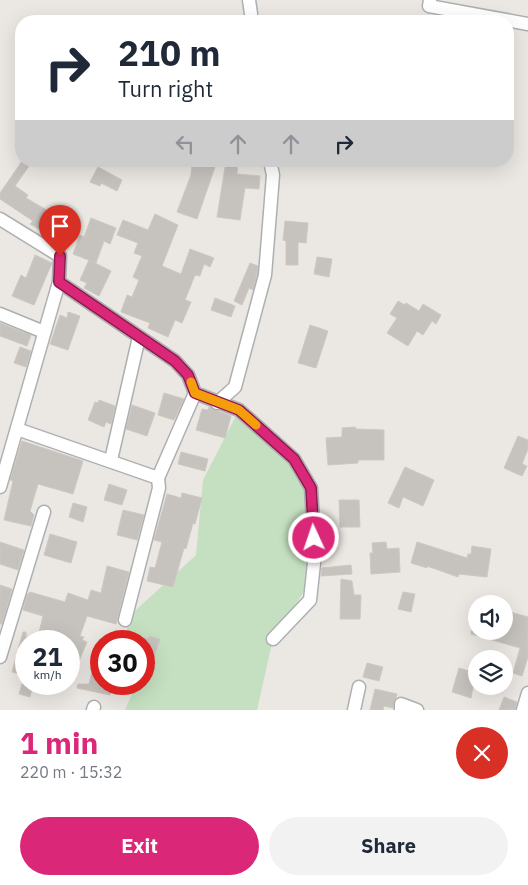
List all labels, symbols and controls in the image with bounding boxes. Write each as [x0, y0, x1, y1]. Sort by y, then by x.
text: 210 m [118, 30, 221, 76]
icon: right [35, 35, 100, 100]
text: Turn right [118, 74, 213, 103]
icon: left [171, 130, 199, 158]
icon: ahead [224, 130, 252, 158]
icon: ahead [277, 130, 305, 158]
icon: right [330, 130, 358, 158]
pin [39, 205, 81, 256]
icon: arrive [46, 212, 74, 240]
position arrow [287, 511, 339, 563]
map controls [468, 595, 513, 695]
button: sound [468, 595, 513, 640]
speed limit sign: 30 [90, 630, 155, 695]
text: 21 [32, 640, 63, 673]
button: layers [468, 650, 513, 695]
text: km/h [33, 667, 62, 682]
text: 1 min [20, 723, 98, 762]
button: close [456, 727, 508, 779]
text: 220 m · 15:32 [20, 762, 122, 782]
button: Exit [20, 817, 259, 875]
button: Share [269, 817, 508, 875]

